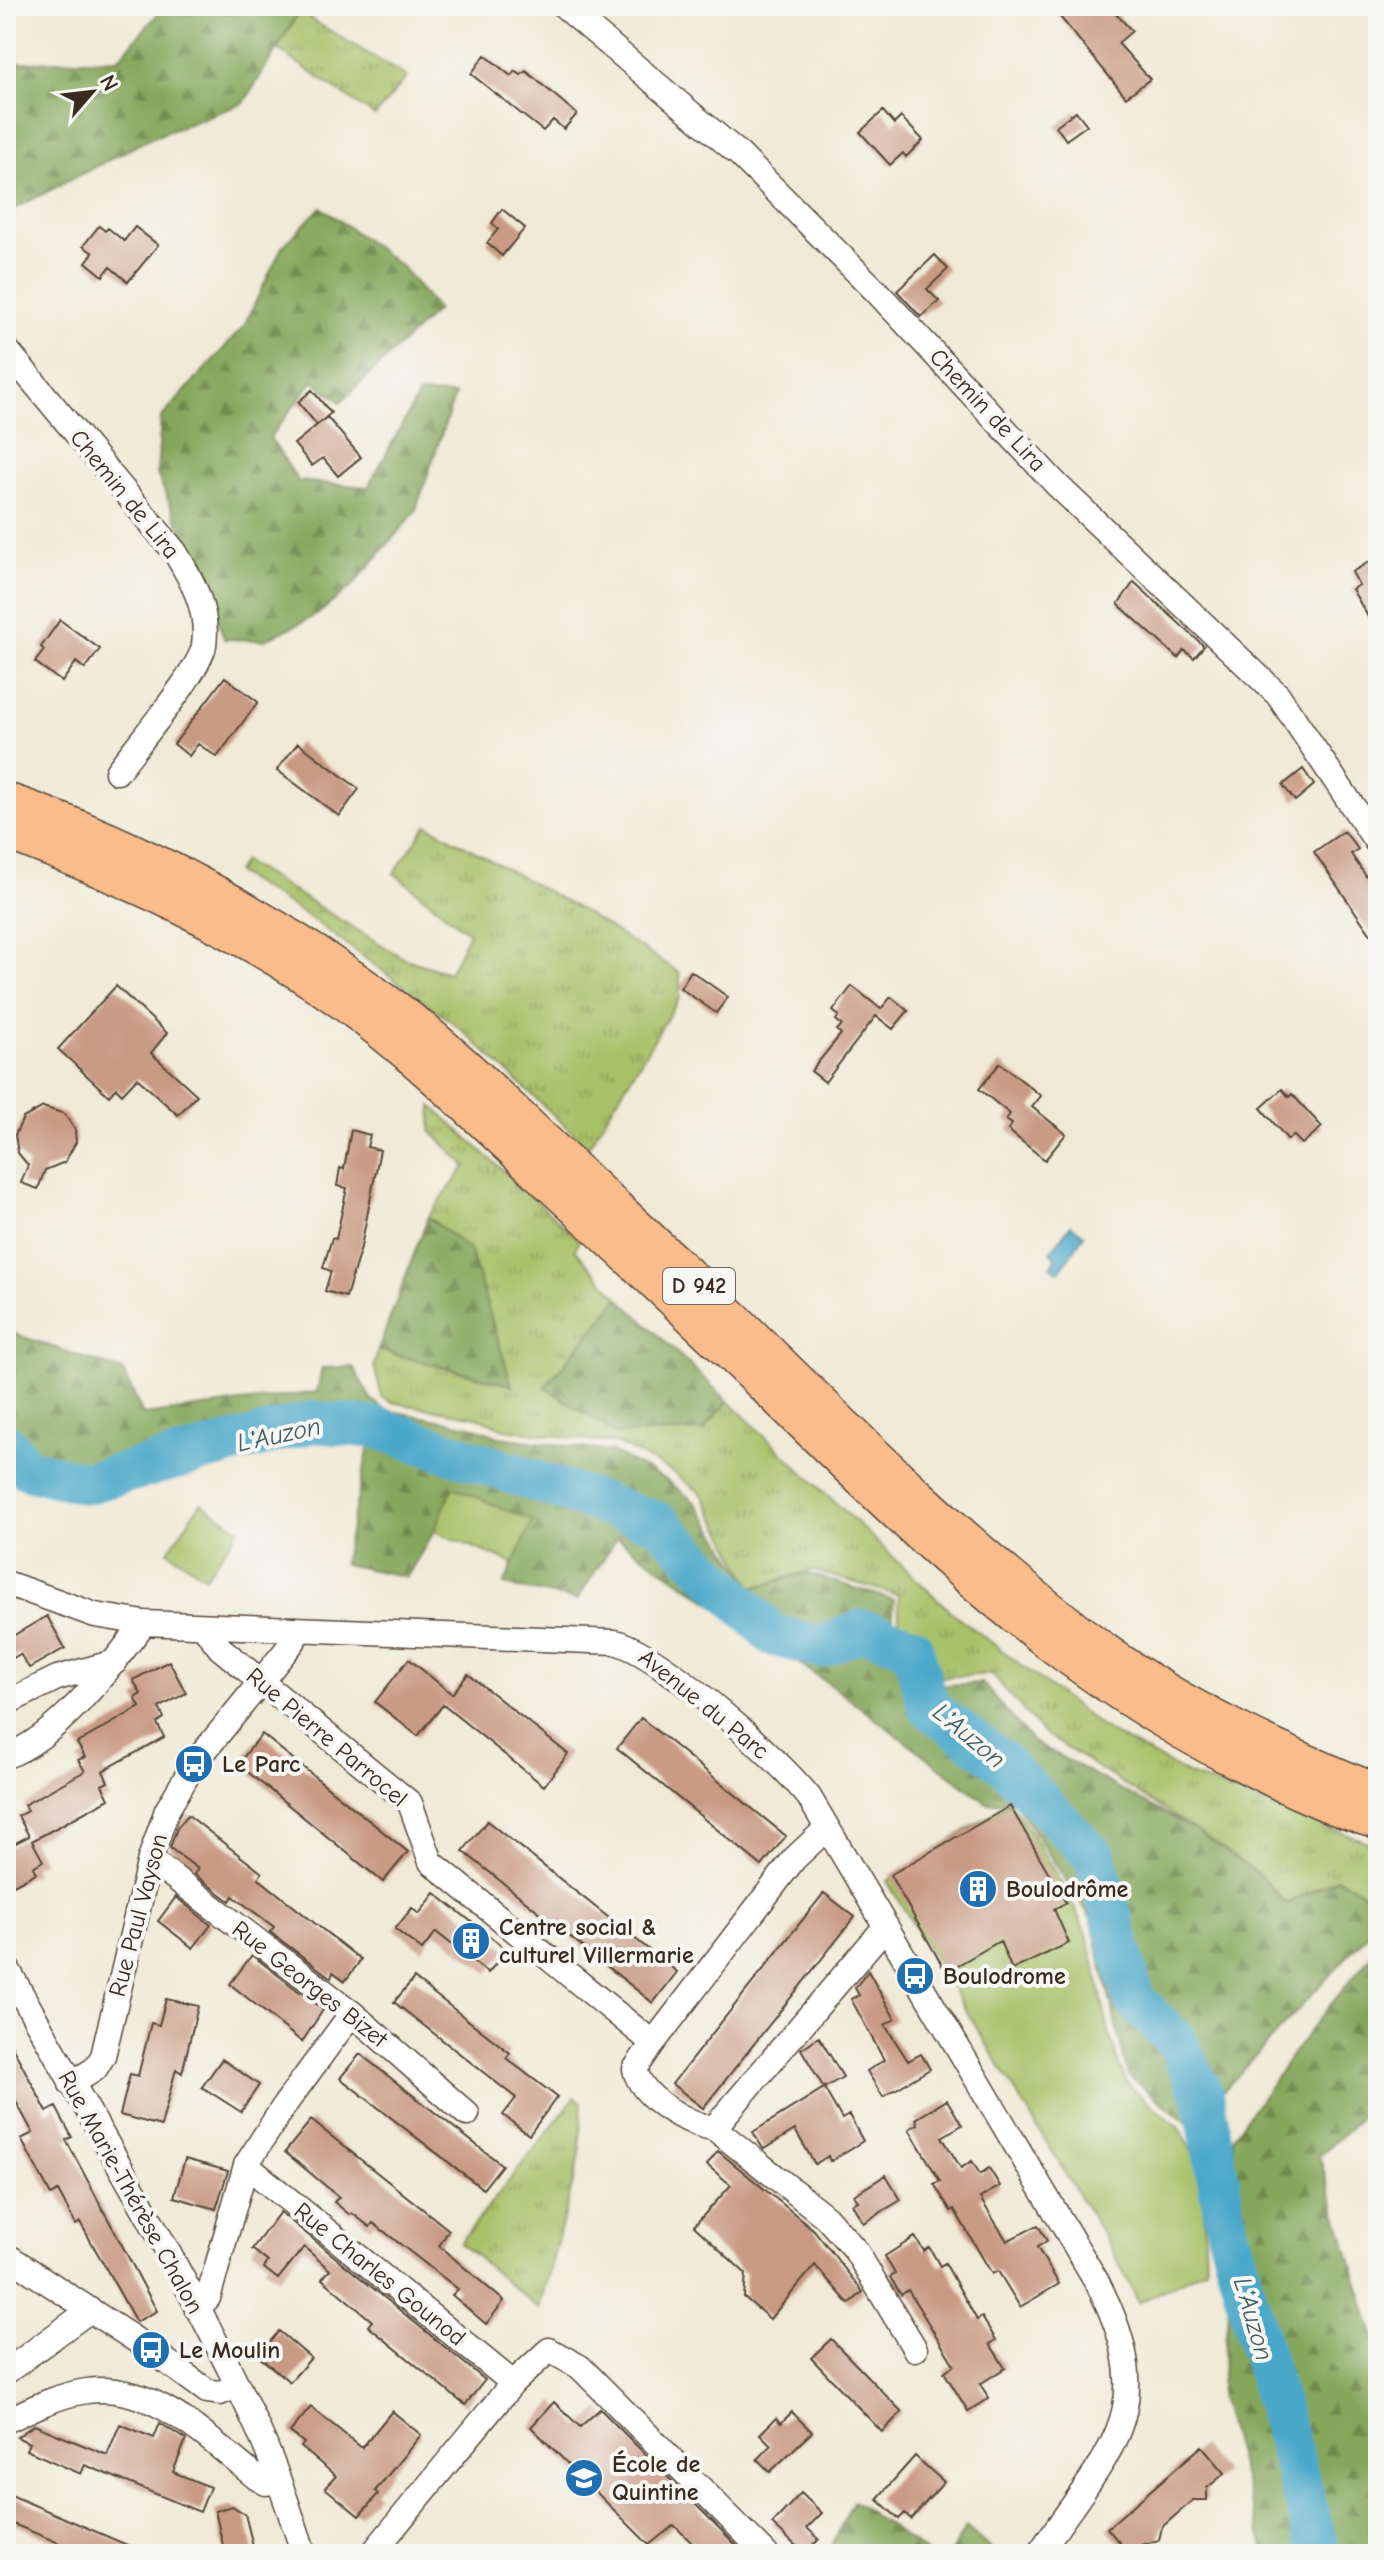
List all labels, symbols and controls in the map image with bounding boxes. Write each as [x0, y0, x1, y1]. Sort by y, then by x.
north arrow [52, 52, 132, 132]
text: N [94, 71, 124, 96]
street label: Chemin de Lira [924, 343, 1052, 477]
street label: Chemin de Lira [64, 424, 186, 564]
road number: D 942 [663, 1268, 735, 1304]
water label: L'Auzon [234, 1411, 324, 1459]
street label: Avenue du Parc [633, 1643, 775, 1765]
street label: Rue Pierre Parrocel [241, 1662, 413, 1812]
water label: L'Auzon [927, 1697, 1011, 1775]
bus stop icon: Le Parc [173, 1743, 215, 1785]
place label: Le Parc [222, 1750, 300, 1778]
street label: Rue Paul Vayson [103, 1831, 173, 1999]
building icon: Boulodrôme [957, 1868, 999, 1910]
place label: Boulodrôme [1006, 1875, 1129, 1903]
place label: Centre social & culturel Villermarie [499, 1913, 694, 1969]
street label: Rue Georges Bizet [227, 1915, 394, 2054]
building icon: Centre social & culturel Villermarie [450, 1920, 492, 1962]
bus stop icon: Boulodrome [894, 1955, 936, 1997]
place label: Boulodrome [943, 1962, 1066, 1990]
street label: Rue Marie-Thérèse Chalon [52, 2066, 210, 2318]
street label: Rue Charles Gounod [289, 2196, 471, 2352]
water label: L'Auzon [1227, 2274, 1279, 2364]
bus stop icon: Le Moulin [130, 2329, 172, 2371]
place label: Le Moulin [179, 2336, 280, 2364]
place label: École de Quintine [612, 2450, 700, 2506]
school or university icon: École de Quintine [563, 2457, 605, 2499]

